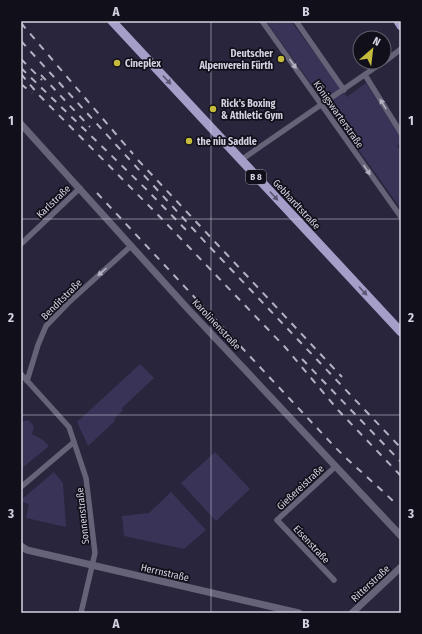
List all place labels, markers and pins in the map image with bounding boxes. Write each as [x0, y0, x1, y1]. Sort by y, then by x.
place label: Deutscher Alpenverein Fürth [198, 48, 273, 72]
marker: Deutscher Alpenverein Fürth [276, 54, 286, 64]
marker: Cineplex [112, 58, 122, 68]
place label: Cineplex [125, 58, 161, 70]
place label: Rick's Boxing & Athletic Gym [221, 98, 283, 122]
marker: Rick's Boxing & Athletic Gym [208, 104, 218, 114]
marker: the niu Saddle [184, 136, 194, 146]
place label: the niu Saddle [197, 136, 257, 148]

